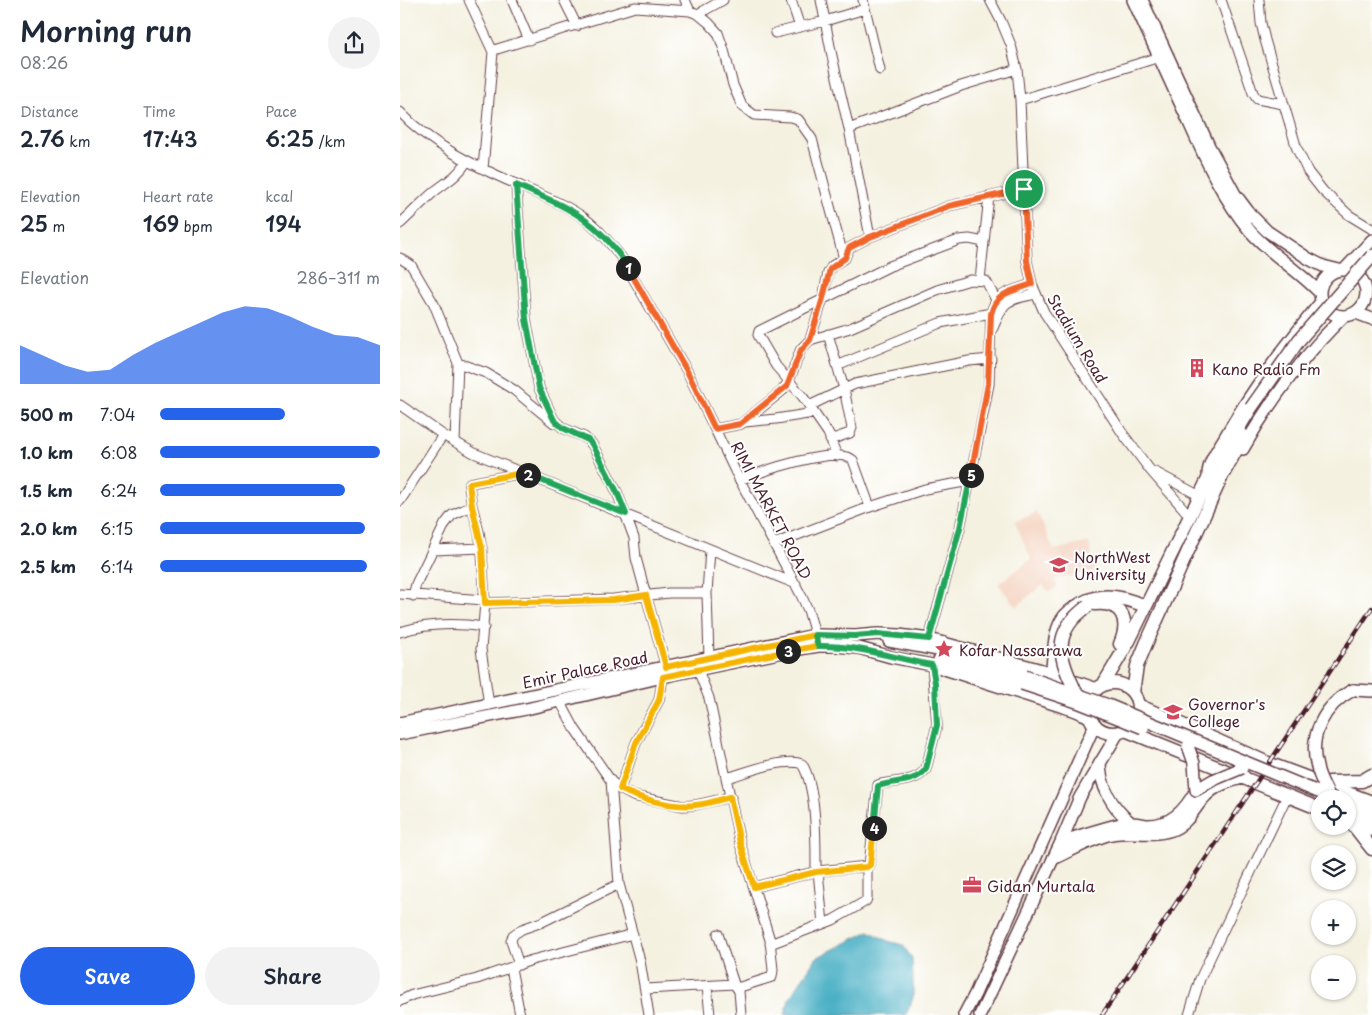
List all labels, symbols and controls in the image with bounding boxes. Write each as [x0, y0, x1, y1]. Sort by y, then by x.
text: Morning run [20, 9, 192, 52]
button: share [328, 17, 380, 69]
text: 08:26 [20, 50, 68, 74]
text: Distance [20, 101, 79, 122]
text: Time [143, 101, 176, 122]
text: Pace [265, 101, 297, 122]
text: 2.76 [20, 122, 65, 154]
text: 17:43 [143, 122, 198, 154]
text: 6:25 [265, 122, 314, 154]
text: km [65, 131, 90, 152]
text: /km [314, 131, 346, 152]
pin [1003, 168, 1045, 210]
icon: arrive [1010, 175, 1038, 203]
text: Elevation [20, 186, 80, 207]
text: Heart rate [143, 186, 213, 207]
text: kcal [265, 186, 293, 207]
text: 25 [20, 207, 48, 239]
text: 169 [143, 207, 179, 239]
text: 194 [265, 207, 302, 239]
text: m [48, 216, 65, 237]
text: bpm [179, 216, 213, 237]
pin: 1 [616, 256, 640, 280]
text: 1 [625, 258, 632, 279]
text: Elevation [20, 265, 89, 289]
text: 286–311 m [296, 265, 380, 289]
street label: Stadium Road [1042, 289, 1114, 387]
building icon: Kano Radio Fm [1186, 357, 1208, 379]
place label: Kano Radio Fm [1212, 357, 1321, 380]
text: 500 m [20, 402, 73, 426]
text: 7:04 [100, 402, 136, 426]
street label: RIMI MARKET ROAD [726, 437, 818, 583]
text: 1.0 km [20, 440, 73, 464]
text: 6:08 [100, 440, 137, 464]
pin: 2 [516, 462, 540, 488]
pin: 5 [958, 462, 984, 488]
text: 2 [524, 465, 533, 486]
text: 5 [967, 465, 976, 486]
text: 1.5 km [20, 478, 73, 502]
text: 6:24 [100, 478, 137, 502]
text: 2.0 km [20, 516, 77, 540]
text: 6:15 [100, 516, 133, 540]
place label: NorthWest University [1074, 545, 1151, 585]
text: 2.5 km [20, 554, 76, 578]
text: 6:14 [100, 554, 134, 578]
school or university icon: NorthWest University [1048, 554, 1070, 576]
pin: 3 [776, 638, 800, 664]
place icon: Kofar Nassarawa [933, 638, 955, 660]
place label: Kofar Nassarawa [959, 638, 1083, 661]
text: 3 [784, 641, 793, 662]
street label: Emir Palace Road [520, 644, 650, 694]
place label: Governor's College [1188, 692, 1265, 732]
school or university icon: Governor's College [1162, 701, 1184, 723]
map controls [1311, 790, 1356, 1000]
button: locate [1311, 790, 1356, 835]
pin: 4 [862, 816, 886, 840]
text: 4 [870, 818, 879, 839]
button: layers [1311, 845, 1356, 890]
office icon: Gidan Murtala [961, 874, 983, 896]
place label: Gidan Murtala [987, 874, 1096, 897]
button: + [1311, 900, 1356, 945]
button: Save [20, 947, 195, 1005]
button: Share [205, 947, 380, 1005]
button: − [1311, 955, 1356, 1000]

